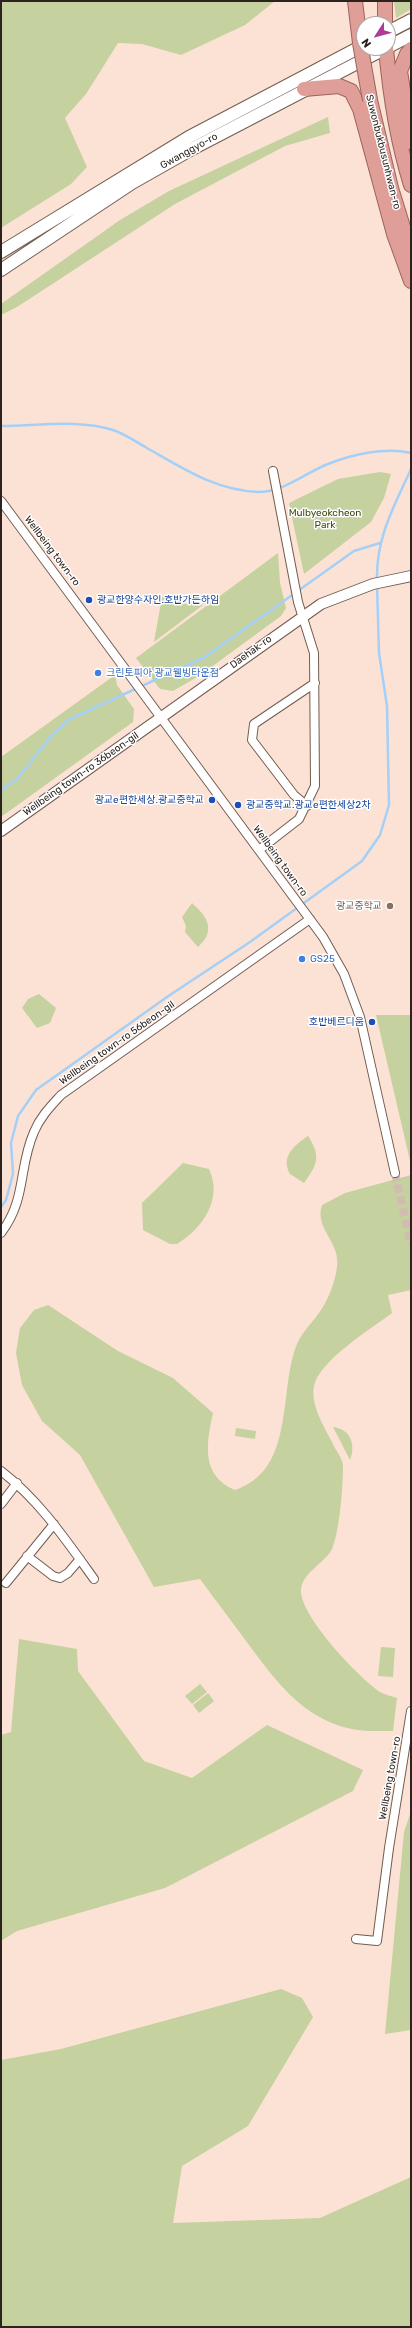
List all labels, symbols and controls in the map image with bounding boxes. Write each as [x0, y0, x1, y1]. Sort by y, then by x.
north arrow [356, 16, 396, 56]
text: N [359, 36, 374, 50]
street label: Suwonbukbusunhwan-ro [363, 93, 403, 211]
street label: Gwanggyo-ro [158, 130, 220, 172]
park label: Mulbyeokcheon Park [289, 507, 361, 530]
street label: Wellbeing town-ro [22, 514, 82, 588]
place label: 광교한양수자인.호반가든하임 [97, 594, 219, 606]
marker: 광교한양수자인.호반가든하임 [84, 595, 94, 605]
street label: Daehak-ro [228, 633, 274, 671]
place label: 크린토피아 광교웰빙타운점 [106, 667, 219, 679]
marker: 크린토피아 광교웰빙타운점 [93, 668, 103, 678]
street label: Wellbeing town-ro 36beon-gil [21, 729, 141, 819]
place label: 광교e편한세상.광교중학교 [95, 794, 204, 806]
marker: 광교e편한세상.광교중학교 [207, 795, 217, 805]
place label: 광교중학교.광교e편한세상2차 [246, 799, 370, 811]
marker: 광교중학교.광교e편한세상2차 [233, 800, 243, 810]
street label: Wellbeing town-ro [250, 823, 310, 899]
place label: 광교중학교 [336, 900, 382, 912]
marker: 광교중학교 [385, 901, 395, 911]
place label: GS25 [310, 953, 335, 965]
marker: GS25 [297, 954, 307, 964]
street label: Wellbeing town-ro 56beon-gil [57, 999, 177, 1087]
place label: 호반베르디움 [309, 1016, 364, 1028]
marker: 호반베르디움 [367, 1017, 377, 1027]
street label: Wellbeing town-ro [377, 1735, 403, 1821]

